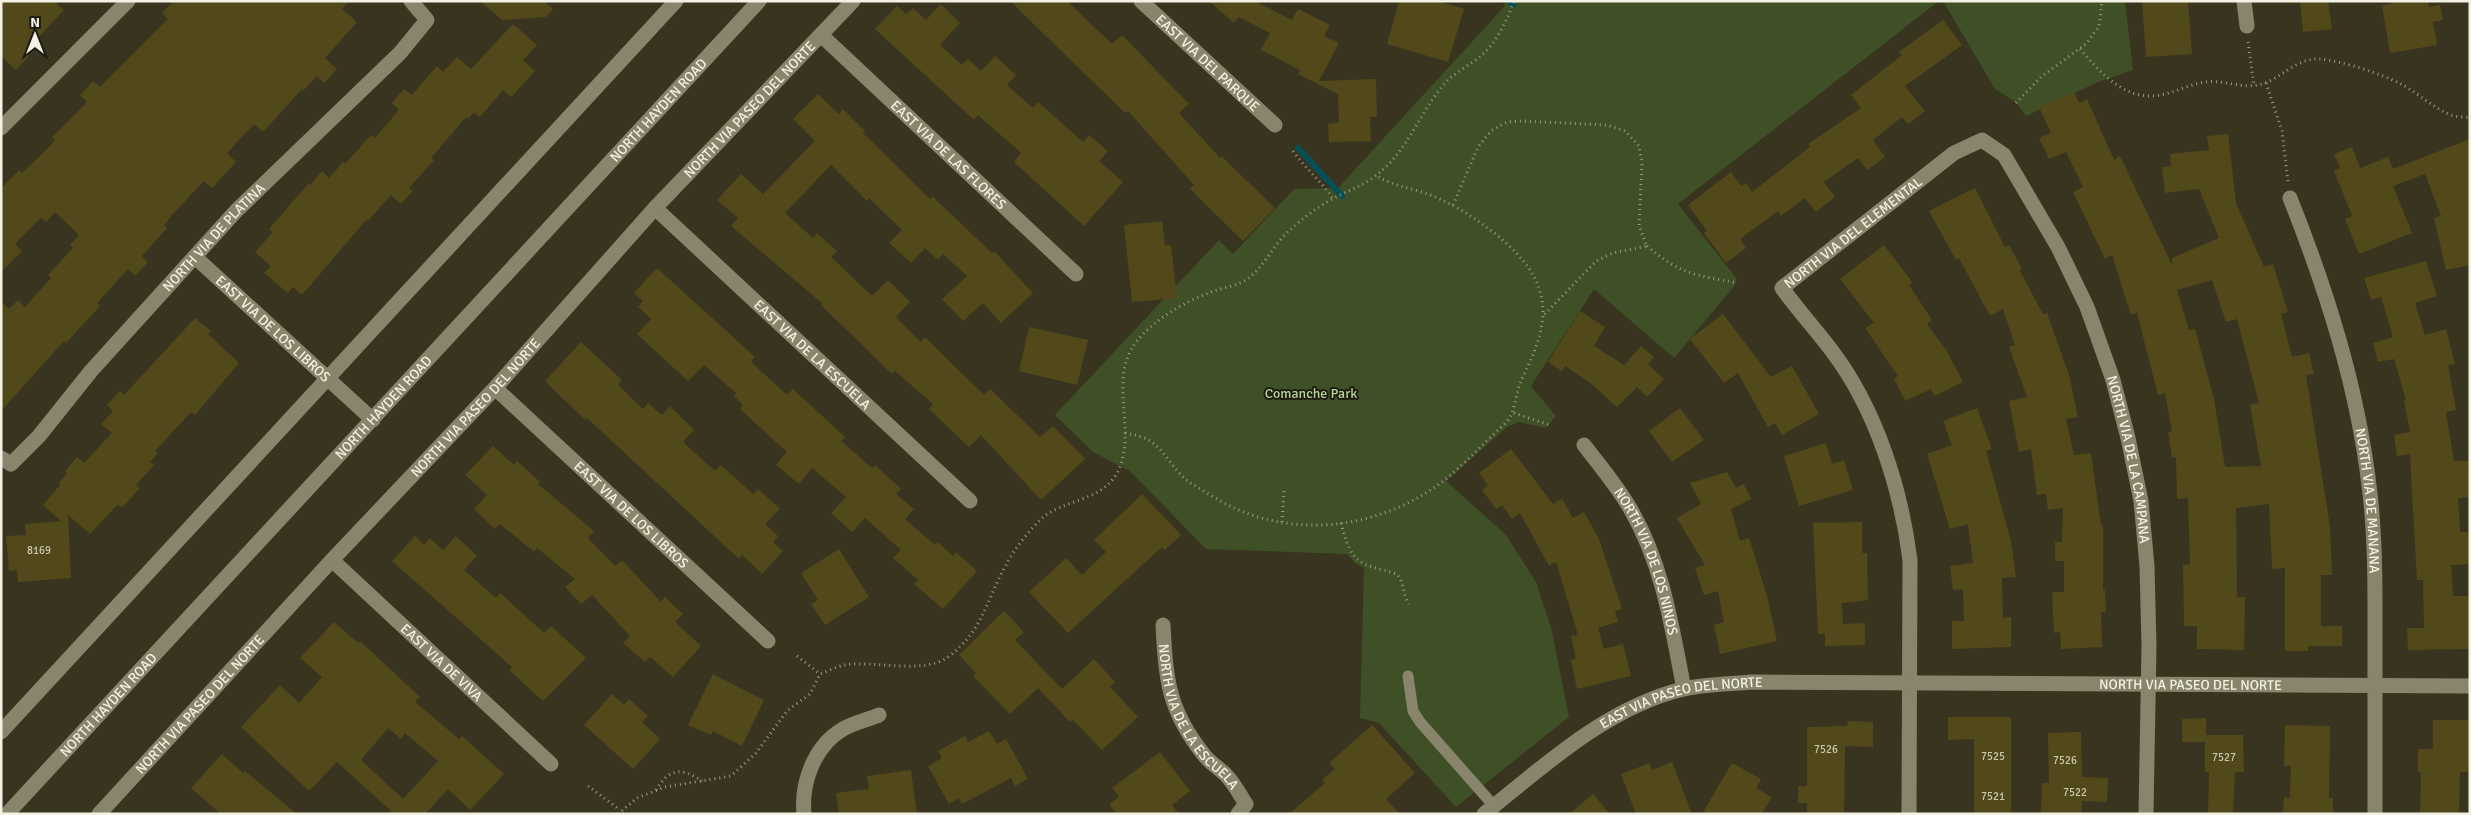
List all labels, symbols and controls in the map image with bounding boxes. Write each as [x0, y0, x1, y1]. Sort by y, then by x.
north arrow [10, 10, 60, 60]
street label: EAST VIA DEL PARQUE [1152, 11, 1263, 115]
text: N [30, 14, 40, 31]
street label: NORTH VIA PASEO DEL NORTE [680, 38, 819, 182]
street label: NORTH HAYDEN ROAD [606, 55, 711, 166]
street label: EAST VIA DE LAS FLORES [887, 97, 1010, 213]
street label: NORTH VIA DEL ELEMENTAL [1781, 173, 1926, 292]
street label: NORTH VIA DE PLATINA [159, 179, 269, 295]
street label: EAST VIA DE LOS LIBROS [212, 272, 334, 386]
street label: EAST VIA DE LA ESCUELA [750, 296, 875, 414]
street label: NORTH VIA PASEO DEL NORTE [407, 335, 544, 481]
street label: NORTH HAYDEN ROAD [331, 352, 436, 463]
street label: NORTH VIA DE LA CAMPANA [2103, 374, 2153, 545]
park label: Comanche Park [1265, 385, 1357, 402]
street label: NORTH VIA DE MANANA [2351, 427, 2383, 574]
street label: EAST VIA DE LOS LIBROS [570, 458, 692, 572]
street label: NORTH VIA DE LOS NINOS [1610, 484, 1681, 637]
house number: 8169 [27, 544, 51, 557]
street label: EAST VIA DE VIVA [397, 620, 486, 705]
street label: NORTH VIA PASEO DEL NORTE [132, 631, 268, 778]
street label: NORTH VIA DE LA ESCUELA [1155, 643, 1243, 793]
street label: NORTH HAYDEN ROAD [56, 650, 161, 760]
street label: EAST VIA PASEO DEL NORTE [1596, 674, 1763, 733]
street label: NORTH VIA PASEO DEL NORTE [2099, 676, 2282, 694]
house number: 7526 [1814, 743, 1838, 756]
house number: 7525 [1981, 750, 2005, 763]
house number: 7527 [2212, 751, 2236, 764]
house number: 7526 [2053, 754, 2077, 767]
house number: 7522 [2063, 786, 2087, 799]
house number: 7521 [1981, 790, 2005, 803]

